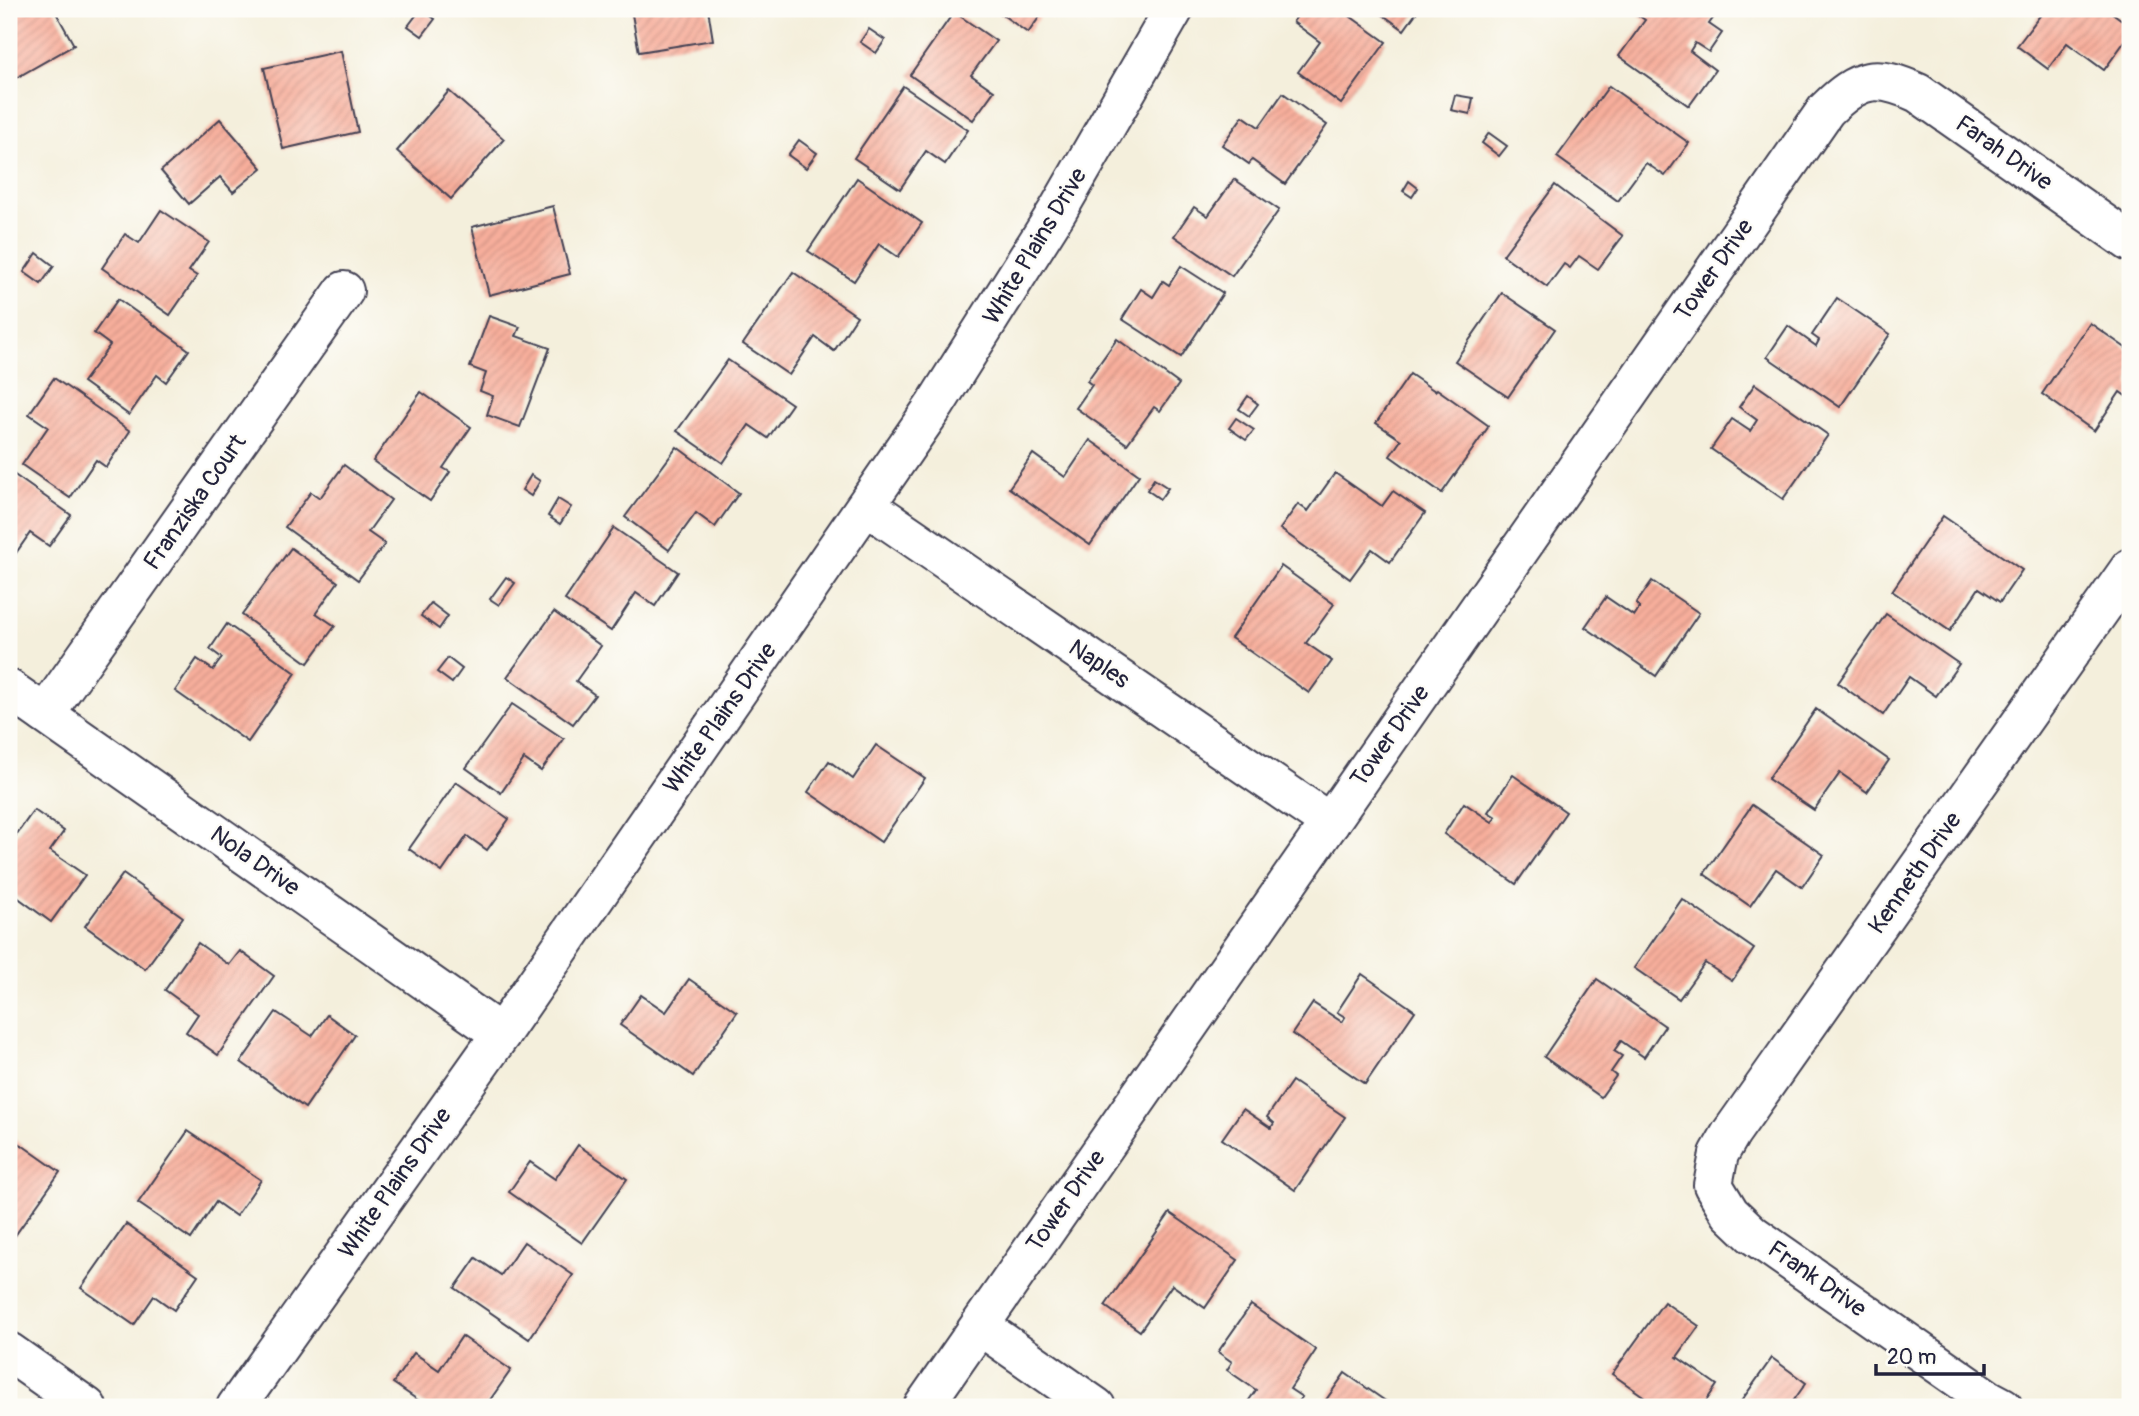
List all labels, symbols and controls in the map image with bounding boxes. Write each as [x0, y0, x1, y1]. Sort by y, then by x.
street label: Farah Drive [1950, 109, 2058, 197]
street label: White Plains Drive [977, 162, 1093, 330]
street label: Tower Drive [1668, 213, 1760, 327]
street label: Franziska Court [138, 428, 253, 575]
street label: Naples [1063, 633, 1135, 695]
street label: White Plains Drive [657, 637, 783, 799]
street label: Tower Drive [1344, 679, 1436, 793]
street label: Kenneth Drive [1862, 806, 1968, 940]
street label: Nola Drive [205, 820, 305, 902]
street label: White Plains Drive [332, 1102, 458, 1264]
street label: Tower Drive [1020, 1144, 1112, 1258]
street label: Frank Drive [1762, 1235, 1872, 1324]
scale bar [1876, 1332, 1985, 1376]
text: 20 m [1887, 1344, 1936, 1371]

